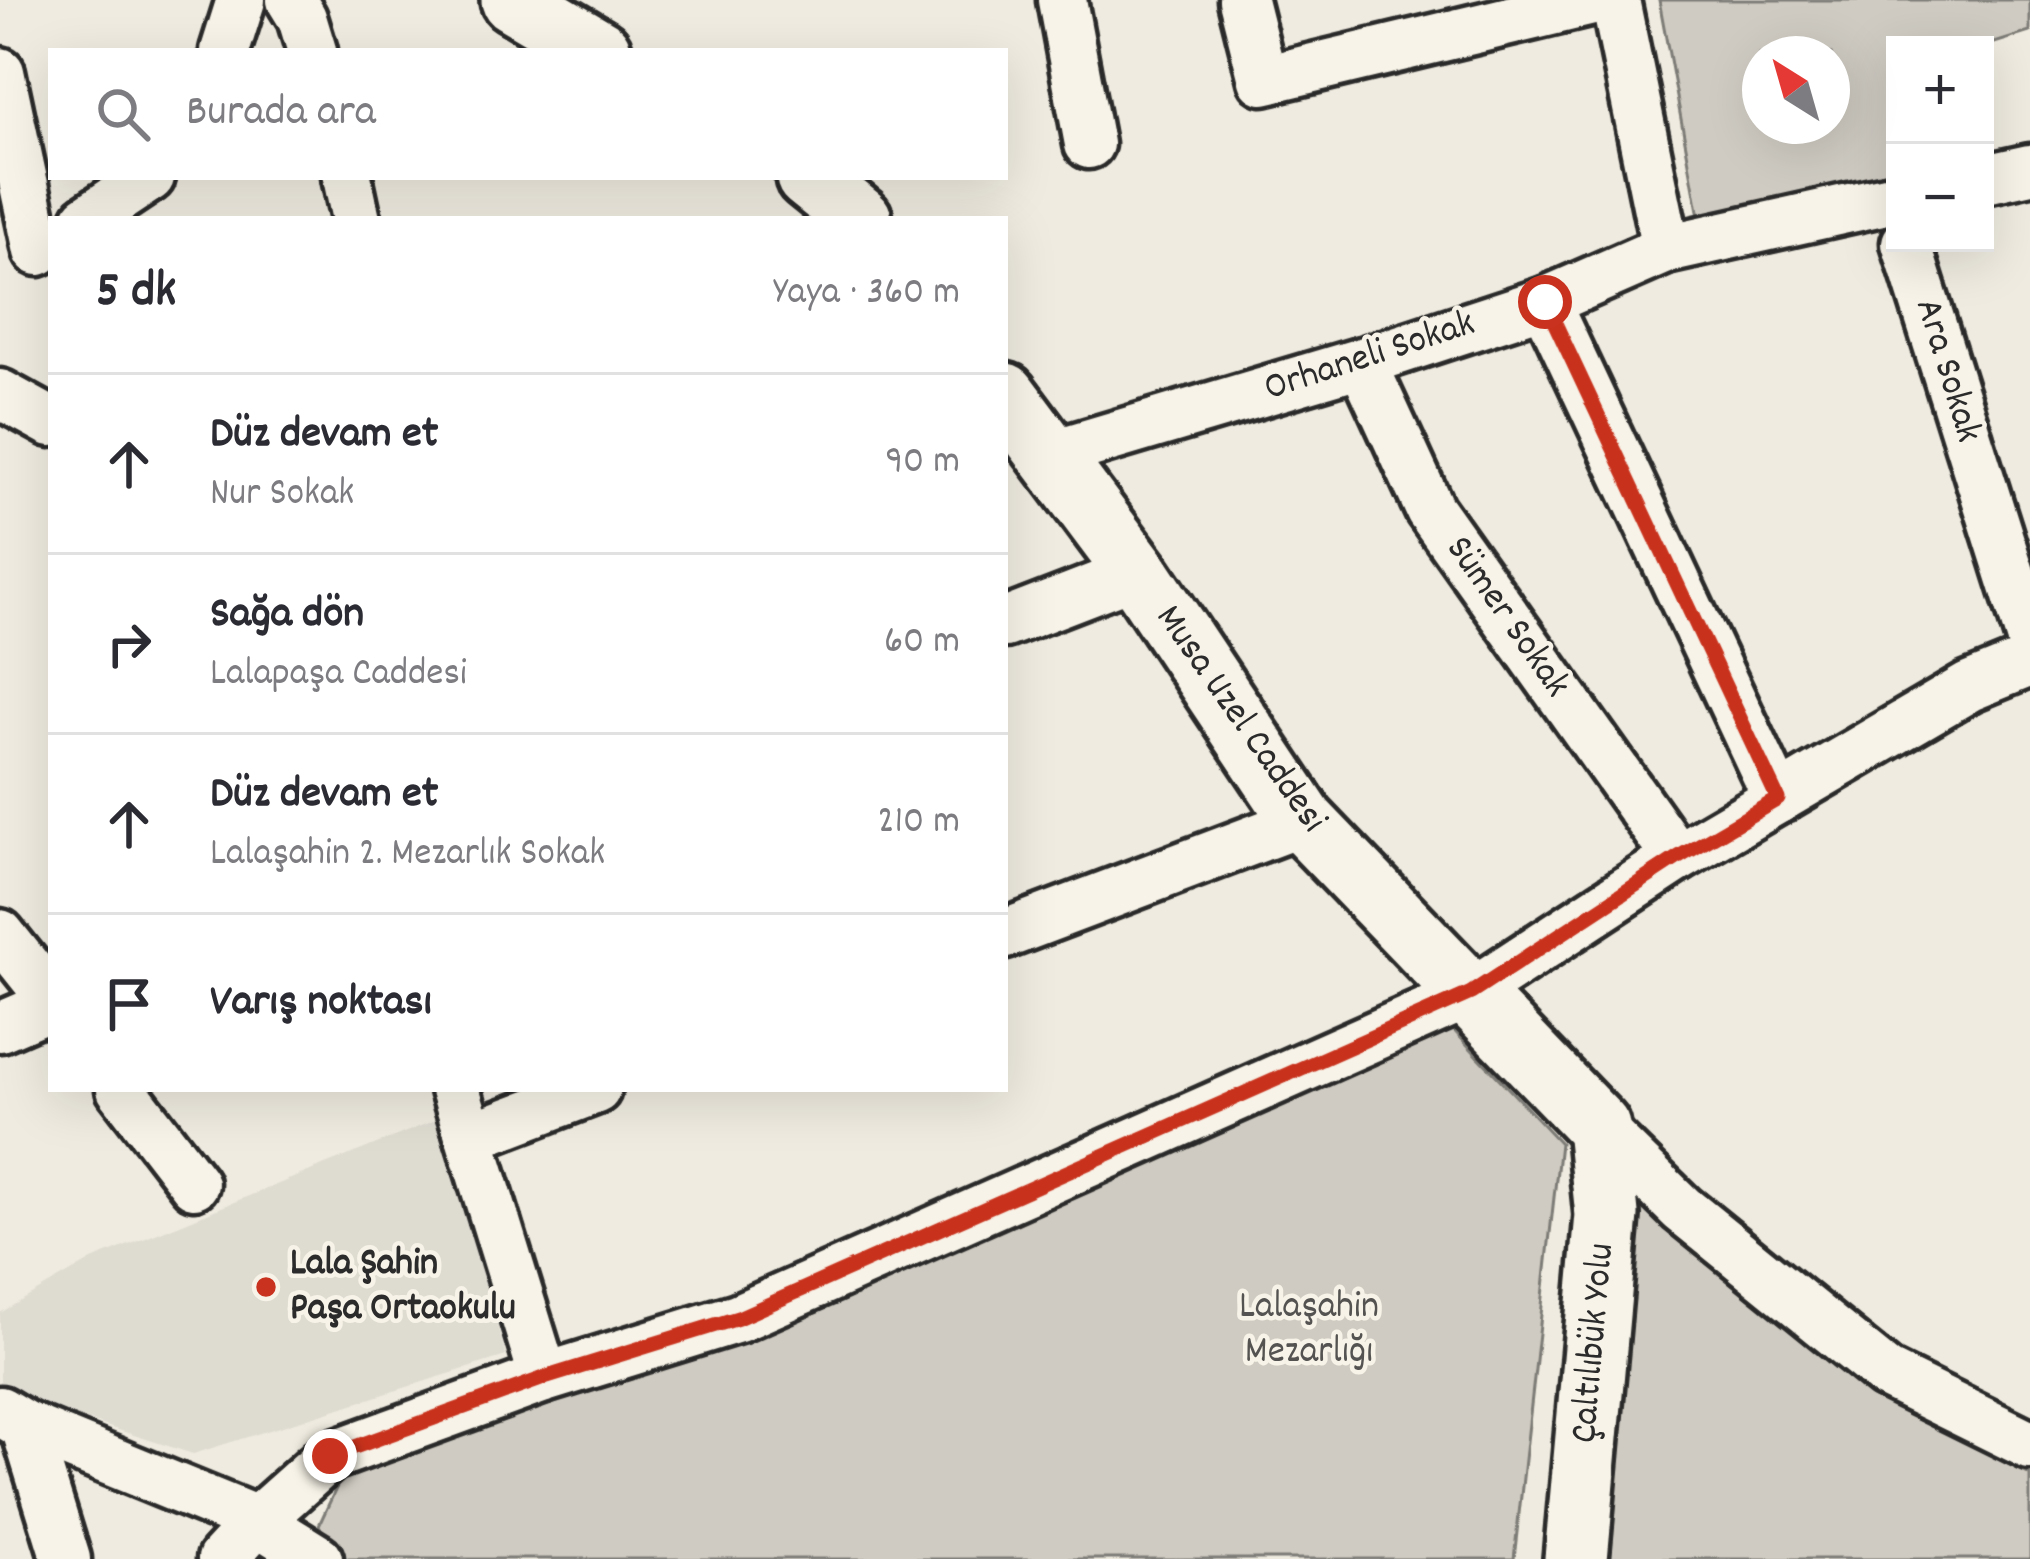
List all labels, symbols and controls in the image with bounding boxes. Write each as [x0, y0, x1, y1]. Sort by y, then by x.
north arrow [1742, 36, 1850, 144]
map controls [1886, 36, 1994, 252]
button: + [1886, 36, 1994, 144]
search box [48, 48, 1008, 180]
icon: search [90, 81, 156, 147]
text: Burada ara [186, 82, 376, 146]
button: − [1886, 144, 1994, 252]
text: 5 dk [96, 258, 176, 330]
text: Yaya · 360 m [773, 267, 960, 322]
route start [1518, 275, 1572, 329]
street label: Ara Sokak [1898, 292, 1994, 450]
street label: Orhaneli Sokak [1258, 298, 1482, 418]
text: Düz devam et [210, 404, 438, 468]
icon: ahead [96, 431, 162, 497]
text: 90 m [885, 436, 960, 491]
text: Nur Sokak [210, 468, 354, 523]
street label: Sümer Sokak [1430, 526, 1582, 710]
text: Sağa dön [210, 584, 364, 648]
street label: Musa Uzel Caddesi [1140, 595, 1338, 845]
icon: right [96, 611, 162, 677]
text: 60 m [884, 616, 960, 671]
text: Lalapaşa Caddesi [210, 648, 467, 703]
text: Düz devam et [210, 764, 438, 828]
icon: ahead [96, 791, 162, 857]
text: 210 m [877, 796, 960, 851]
text: Lalaşahin 2. Mezarlık Sokak [210, 828, 605, 883]
icon: arrive [96, 971, 162, 1037]
text: Varış noktası [210, 972, 432, 1036]
place label: Lala Şahin Paşa Ortaokulu [290, 1238, 516, 1338]
street label: Çaltılıbük Yolu [1559, 1241, 1631, 1445]
marker: Lala Şahin Paşa Ortaokulu [253, 1274, 279, 1300]
park label: Lalaşahin Mezarlığı [1239, 1281, 1379, 1381]
route end [303, 1429, 357, 1483]

